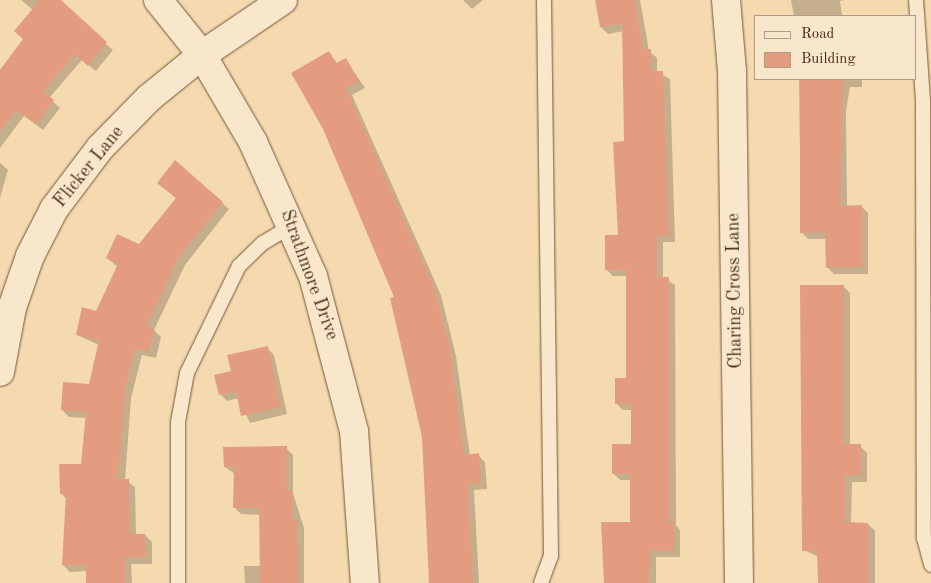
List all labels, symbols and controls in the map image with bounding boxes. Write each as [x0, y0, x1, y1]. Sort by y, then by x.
legend [754, 15, 916, 80]
text: Road [801, 27, 834, 42]
text: Building [801, 52, 856, 67]
street label: Flicker Lane [50, 122, 128, 212]
street label: Strathmore Drive [275, 207, 343, 343]
street label: Charing Cross Lane [723, 213, 747, 369]

